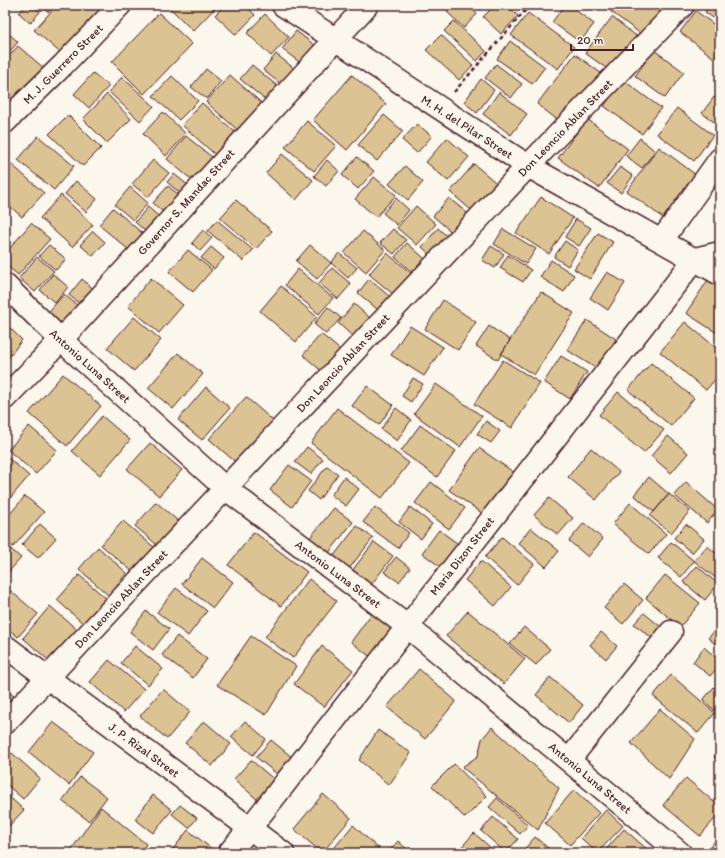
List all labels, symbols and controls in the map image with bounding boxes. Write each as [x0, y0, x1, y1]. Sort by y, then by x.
street label: M. J. Guerrero Street [20, 21, 106, 107]
scale bar [571, 26, 633, 52]
text: 20 m [577, 33, 604, 47]
street label: Don Leoncio Ablan Street [515, 76, 616, 180]
street label: M. H. del Pilar Street [419, 92, 516, 162]
street label: Governor S. Mandac Street [135, 146, 238, 258]
street label: Don Leoncio Ablan Street [294, 310, 393, 415]
street label: Antonio Luna Street [47, 326, 134, 406]
street label: Maria Dizon Street [427, 513, 497, 598]
street label: Antonio Luna Street [292, 537, 384, 611]
street label: Don Leoncio Ablan Street [72, 546, 171, 651]
street label: J. P. Rizal Street [106, 720, 183, 781]
street label: Antonio Luna Street [546, 739, 635, 817]

